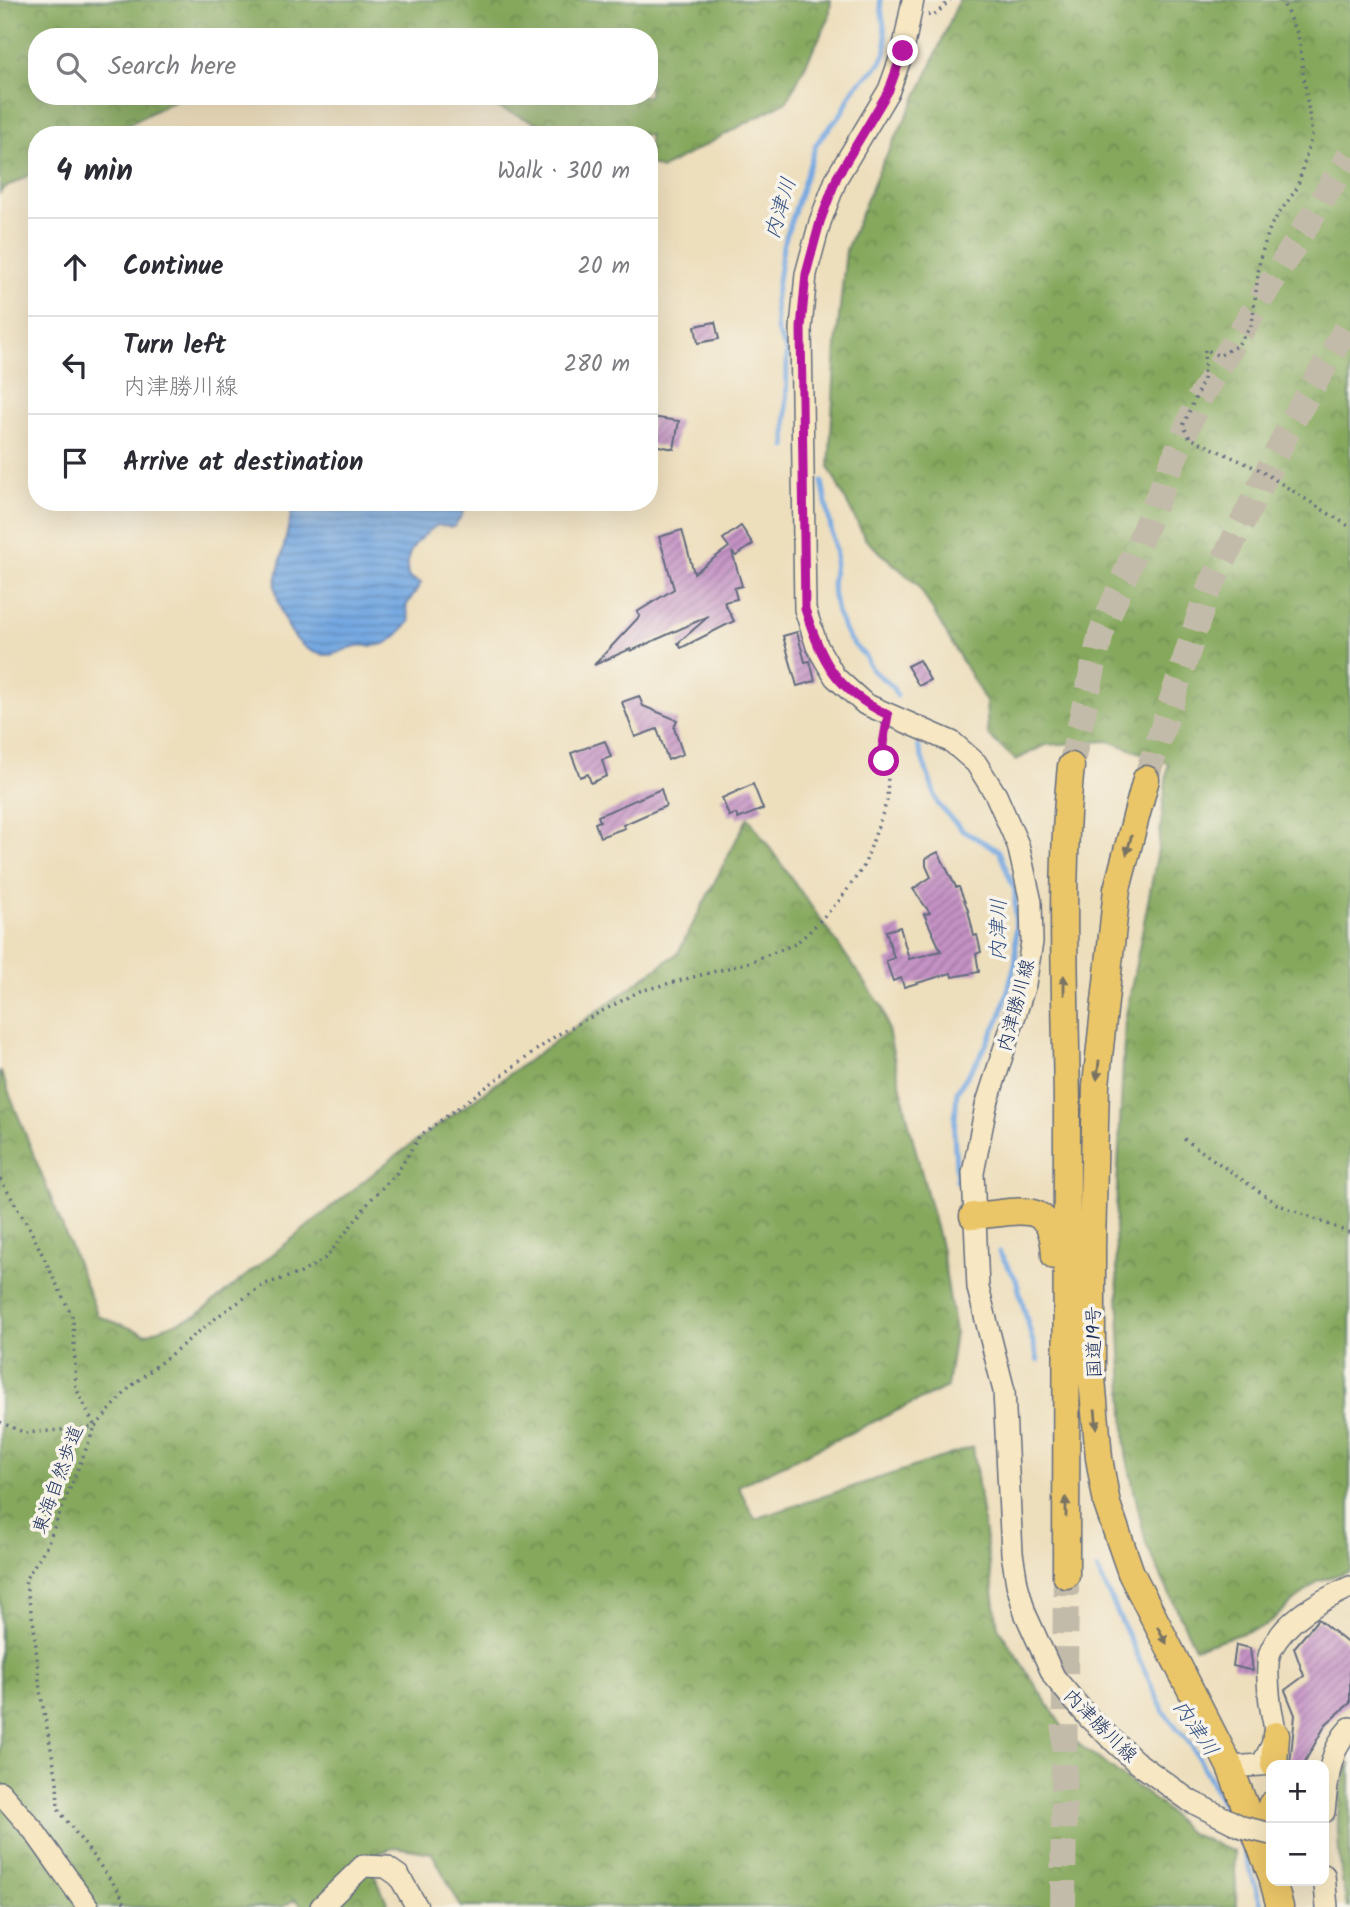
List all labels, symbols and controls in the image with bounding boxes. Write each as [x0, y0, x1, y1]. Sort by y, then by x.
search box [28, 28, 658, 105]
route end [887, 35, 918, 66]
text: Search here [108, 46, 236, 88]
icon: search [52, 48, 90, 86]
text: 4 min [56, 148, 133, 196]
text: Walk · 300 m [497, 154, 630, 190]
water label: 内津川 [756, 173, 806, 243]
text: Continue [123, 246, 224, 288]
icon: ahead [56, 248, 94, 286]
text: 20 m [578, 249, 630, 285]
text: Turn left [123, 325, 226, 367]
icon: left [56, 346, 94, 384]
text: 280 m [564, 347, 630, 383]
text: 内津勝川線 [123, 370, 238, 406]
text: Arrive at destination [123, 442, 363, 484]
icon: arrive [56, 444, 94, 482]
route start [868, 745, 899, 776]
one-way arrow [1123, 834, 1134, 856]
water label: 内津川 [982, 898, 1017, 962]
street label: 内津勝川線 [990, 956, 1044, 1055]
one-way arrow [1059, 974, 1070, 996]
one-way arrow [1092, 1059, 1103, 1081]
street label: 国道19号 [1079, 1306, 1111, 1378]
one-way arrow [1091, 1409, 1102, 1431]
street label: 東海自然歩道 [25, 1421, 92, 1538]
one-way arrow [1060, 1495, 1072, 1517]
one-way arrow [1156, 1625, 1168, 1645]
street label: 内津勝川線 [1055, 1682, 1144, 1771]
water label: 内津川 [1163, 1693, 1226, 1764]
map controls [1266, 1760, 1329, 1886]
button: + [1266, 1760, 1329, 1823]
button: − [1266, 1823, 1329, 1886]

